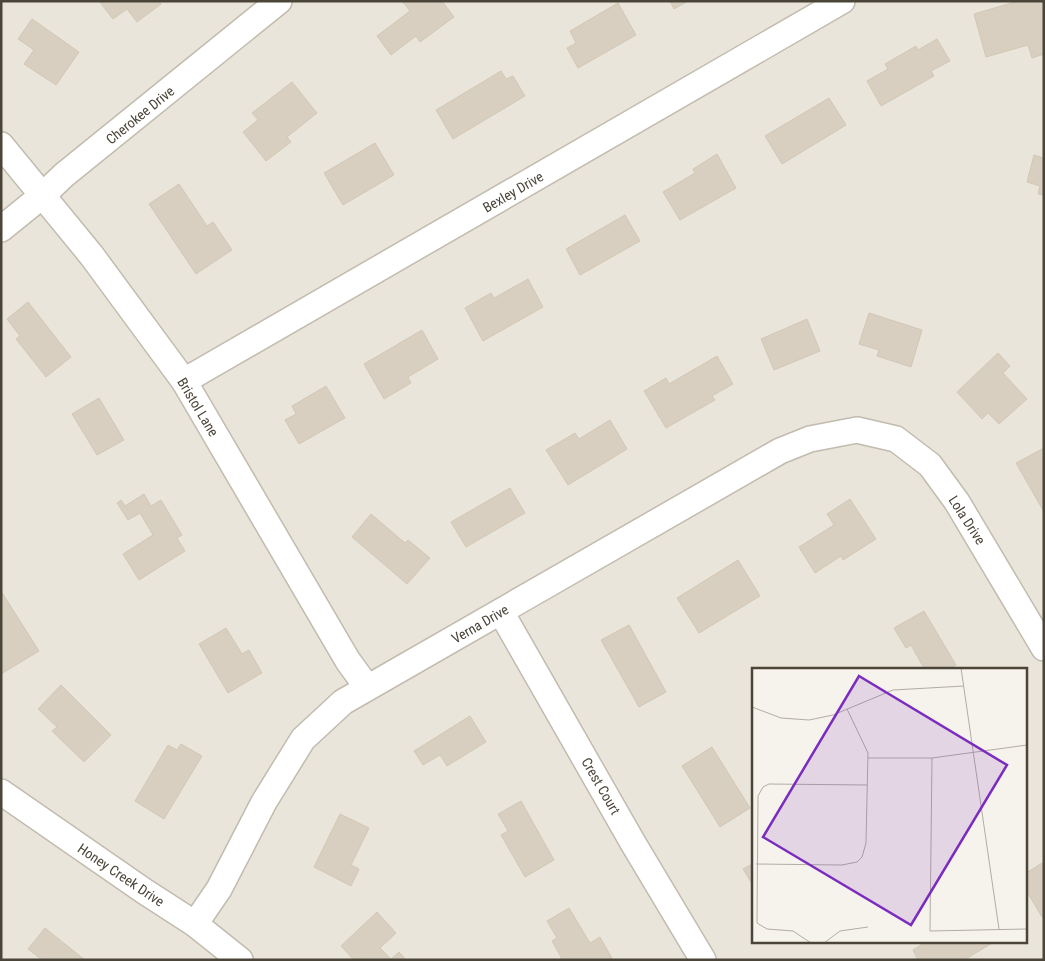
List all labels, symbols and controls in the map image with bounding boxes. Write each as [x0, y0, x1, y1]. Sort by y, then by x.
street label: Cherokee Drive [103, 82, 178, 147]
street label: Bexley Drive [480, 168, 546, 216]
street label: Bristol Lane [174, 375, 222, 440]
street label: Lola Drive [945, 493, 989, 548]
street label: Verna Drive [449, 601, 512, 647]
inset map [752, 668, 1028, 944]
street label: Crest Court [578, 755, 624, 817]
street label: Honey Creek Drive [75, 840, 168, 910]

